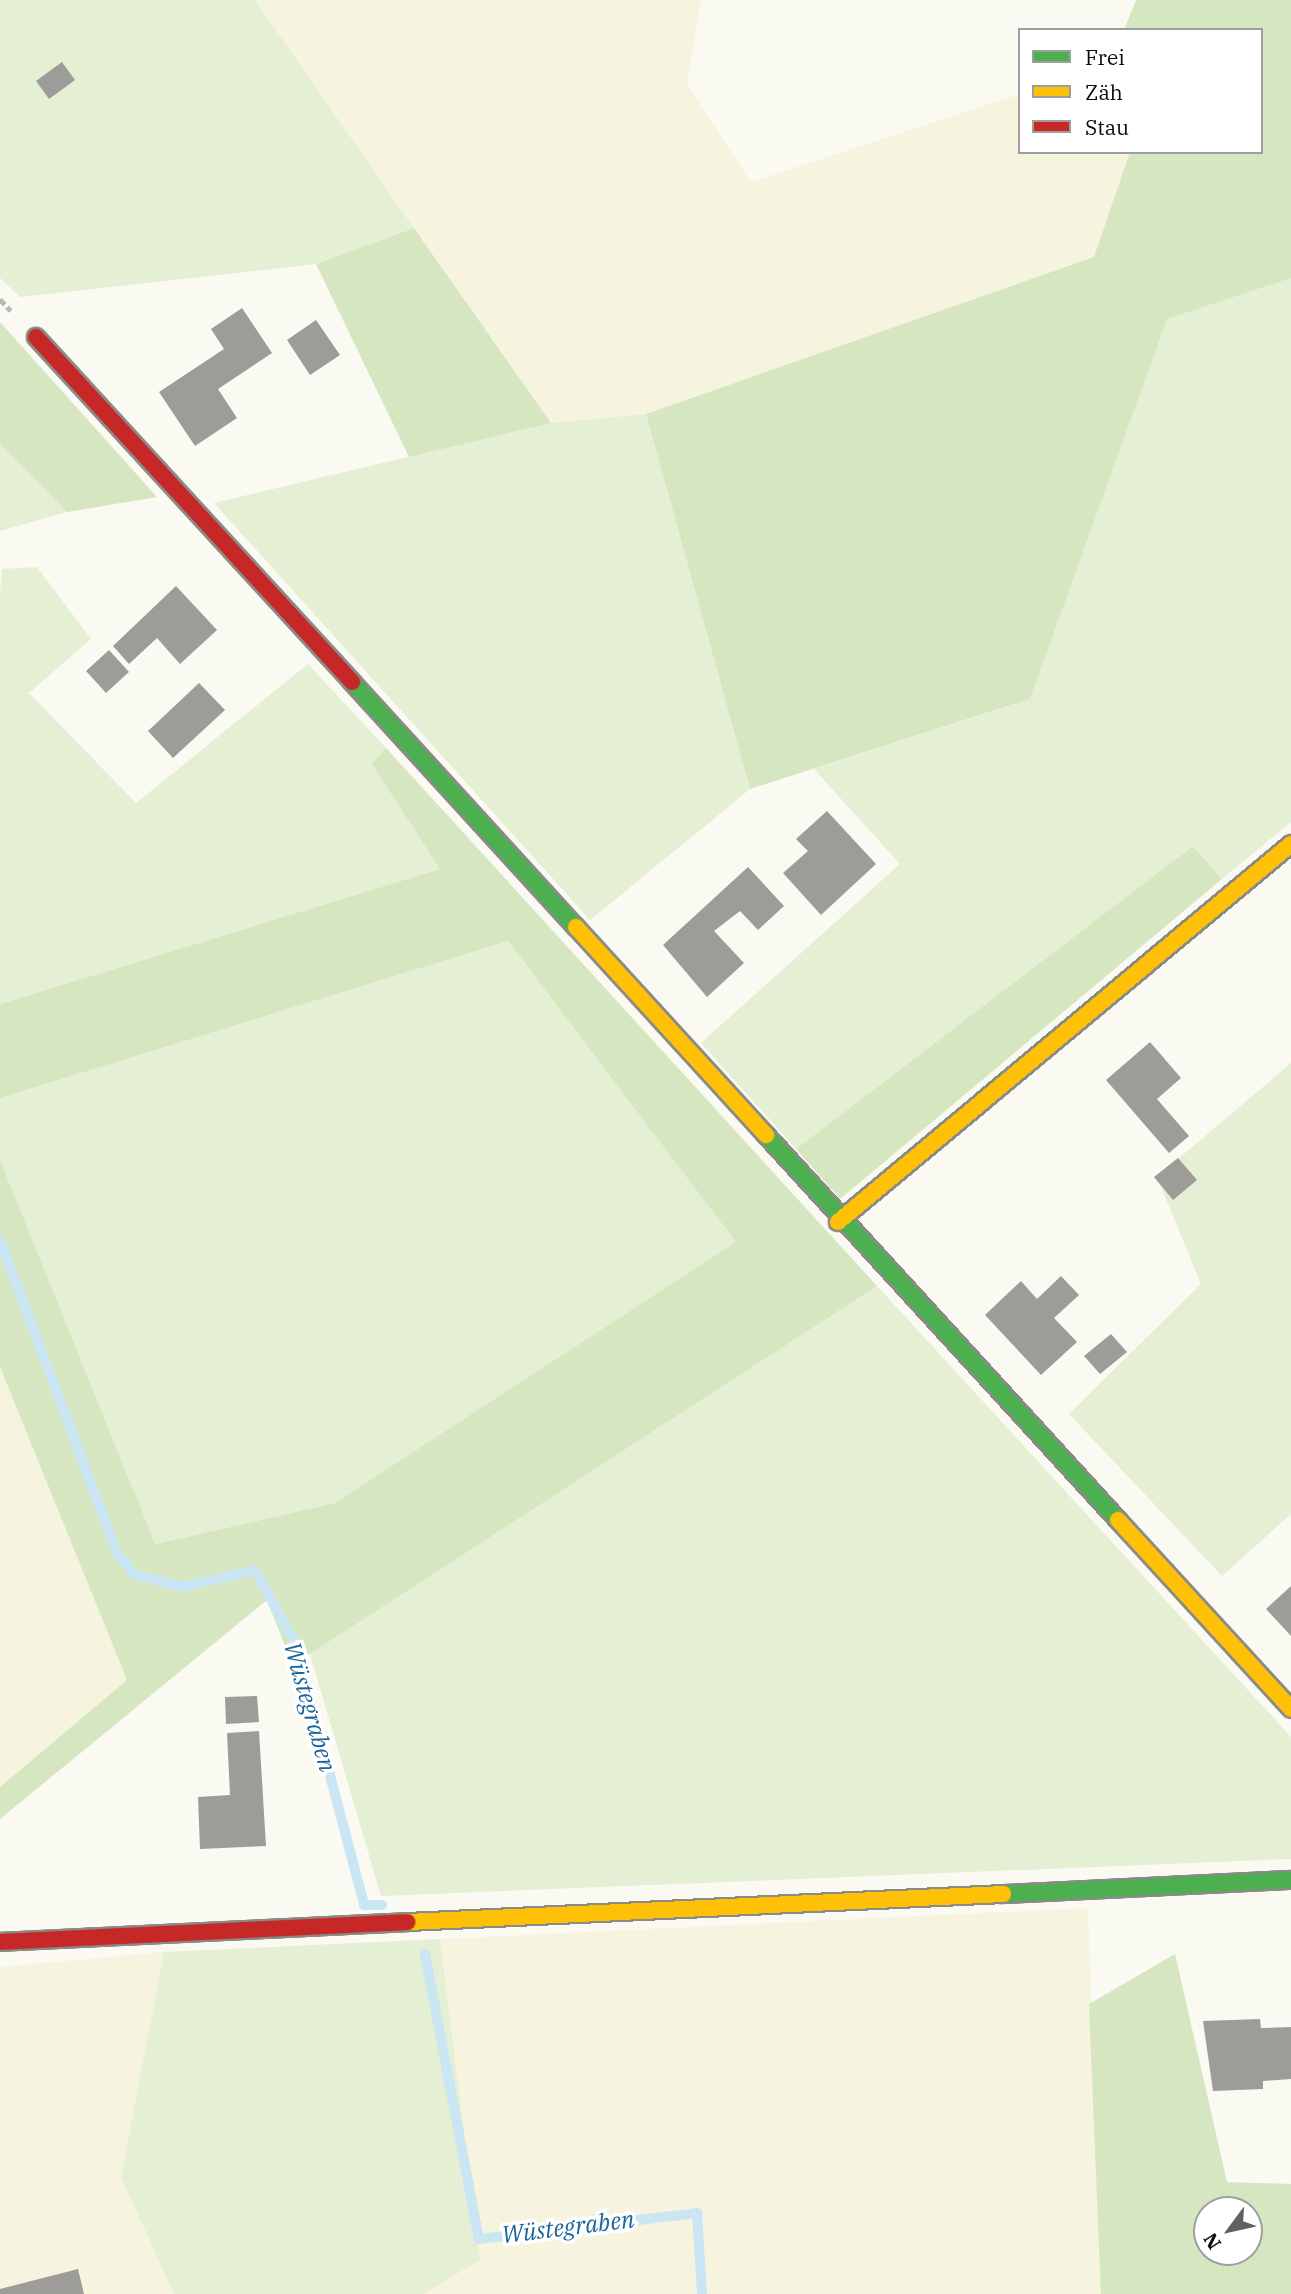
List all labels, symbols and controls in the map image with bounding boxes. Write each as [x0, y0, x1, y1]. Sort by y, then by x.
legend [1018, 28, 1263, 154]
text: Frei [1085, 43, 1125, 71]
text: Zäh [1085, 78, 1123, 106]
text: Stau [1085, 113, 1129, 141]
water label: Wüstegraben [278, 1639, 342, 1775]
north arrow [1193, 2196, 1263, 2266]
water label: Wüstegraben [500, 2205, 636, 2249]
text: N [1198, 2229, 1226, 2254]

